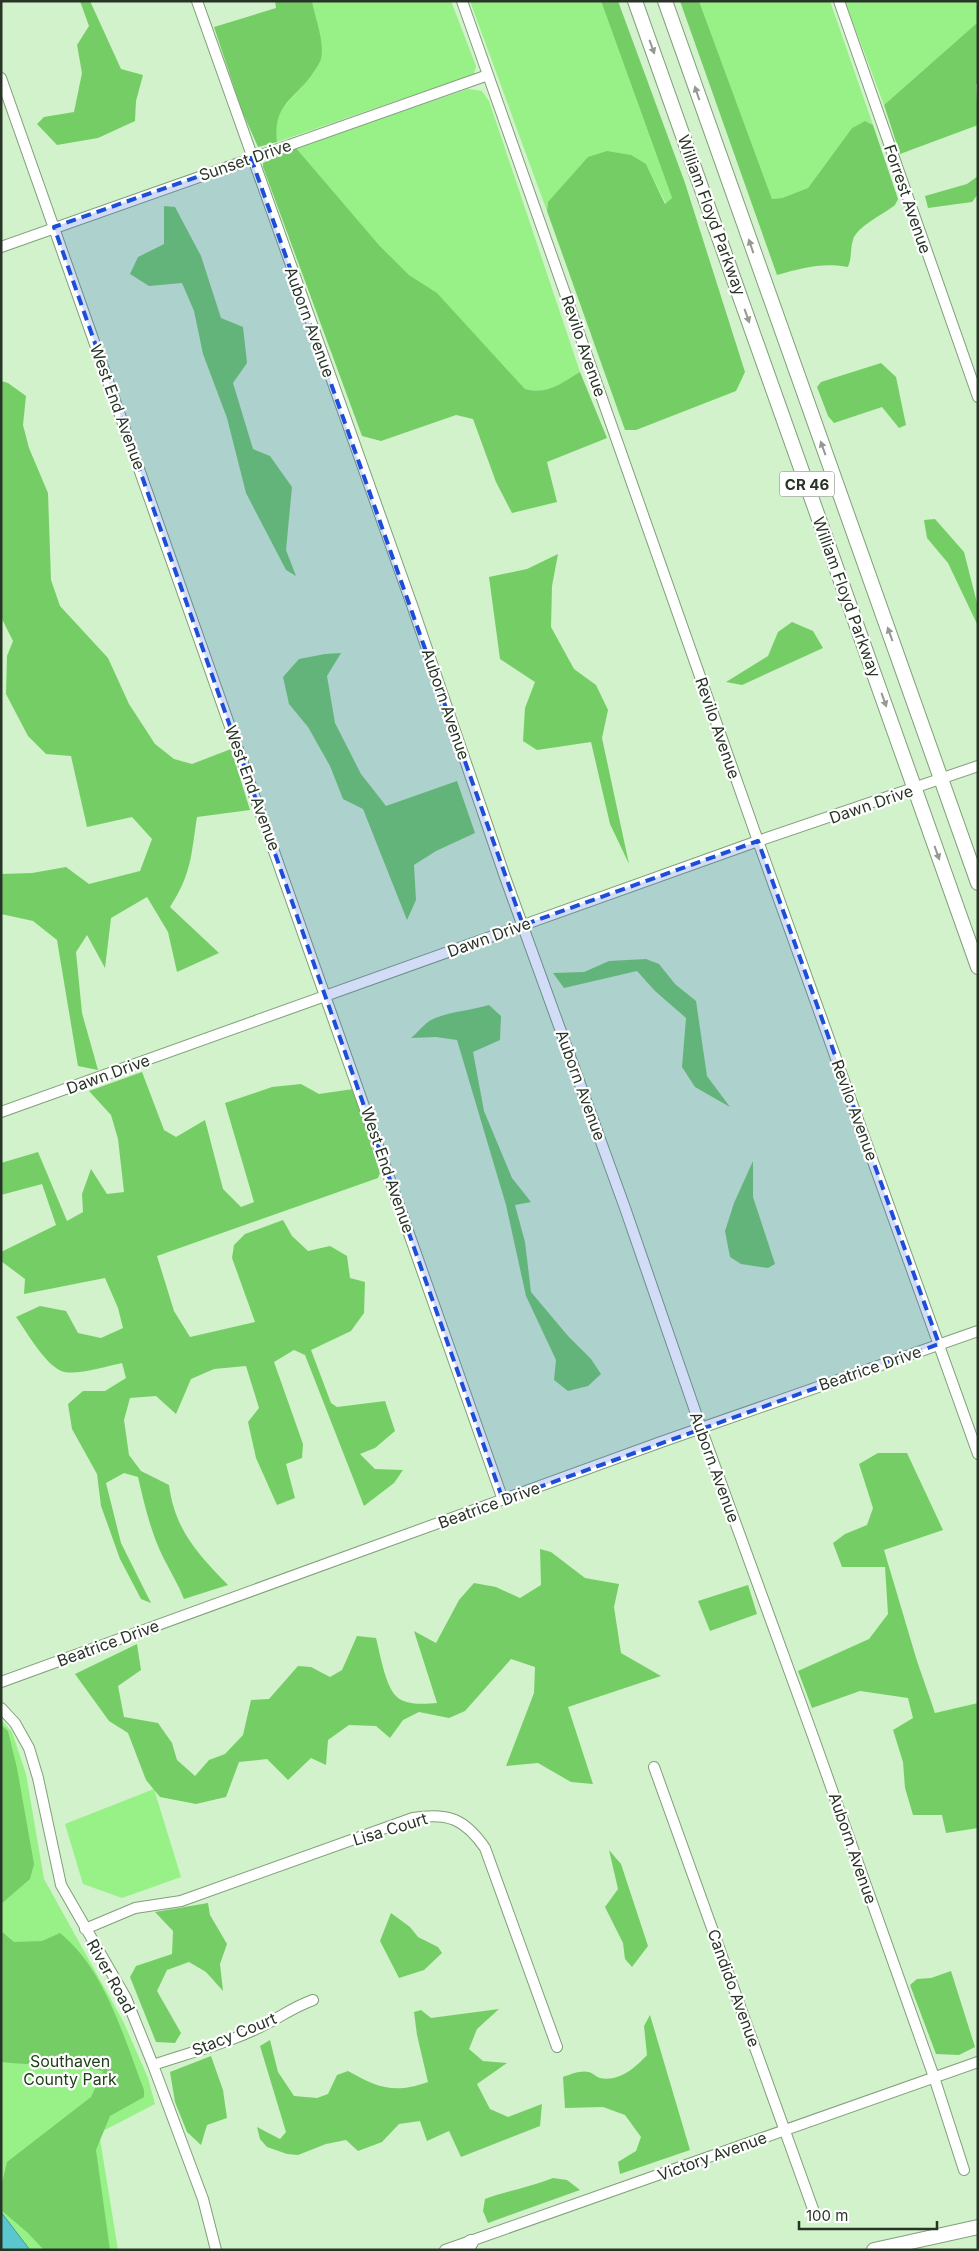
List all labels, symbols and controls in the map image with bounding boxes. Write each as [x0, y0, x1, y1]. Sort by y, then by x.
one-way arrow [648, 40, 656, 55]
one-way arrow [693, 85, 700, 100]
street label: William Floyd Parkway [674, 132, 750, 298]
street label: Sunset Drive [196, 135, 294, 185]
street label: Forrest Avenue [880, 142, 936, 256]
one-way arrow [747, 238, 755, 253]
street label: Auborn Avenue [281, 264, 339, 380]
street label: Revilo Avenue [557, 293, 611, 399]
one-way arrow [744, 308, 751, 323]
street label: West End Avenue [86, 342, 150, 472]
one-way arrow [819, 441, 826, 456]
road number: CR 46 [780, 472, 834, 496]
street label: William Floyd Parkway [809, 514, 885, 680]
one-way arrow [886, 627, 893, 642]
street label: Auborn Avenue [418, 646, 474, 762]
street label: Revilo Avenue [691, 675, 745, 781]
one-way arrow [881, 692, 888, 707]
street label: West End Avenue [221, 723, 285, 853]
street label: Dawn Drive [826, 780, 916, 828]
one-way arrow [933, 846, 941, 861]
street label: Dawn Drive [445, 913, 533, 961]
street label: Auborn Avenue [552, 1027, 610, 1143]
street label: Dawn Drive [64, 1050, 152, 1098]
street label: Revilo Avenue [827, 1057, 883, 1163]
street label: West End Avenue [357, 1104, 419, 1236]
street label: Beatrice Drive [816, 1341, 924, 1395]
street label: Auborn Avenue [686, 1409, 744, 1525]
street label: Beatrice Drive [435, 1477, 543, 1533]
street label: Beatrice Drive [54, 1615, 162, 1671]
street label: Auborn Avenue [825, 1790, 881, 1906]
street label: Lisa Court [350, 1808, 430, 1850]
street label: Candido Avenue [703, 1926, 765, 2050]
street label: River Road [83, 1936, 139, 2016]
street label: Stacy Court [189, 2008, 279, 2060]
park label: Southaven County Park [23, 2051, 117, 2089]
street label: Victory Avenue [655, 2127, 769, 2185]
scale bar [799, 2198, 936, 2230]
text: 100 m [806, 2206, 848, 2225]

